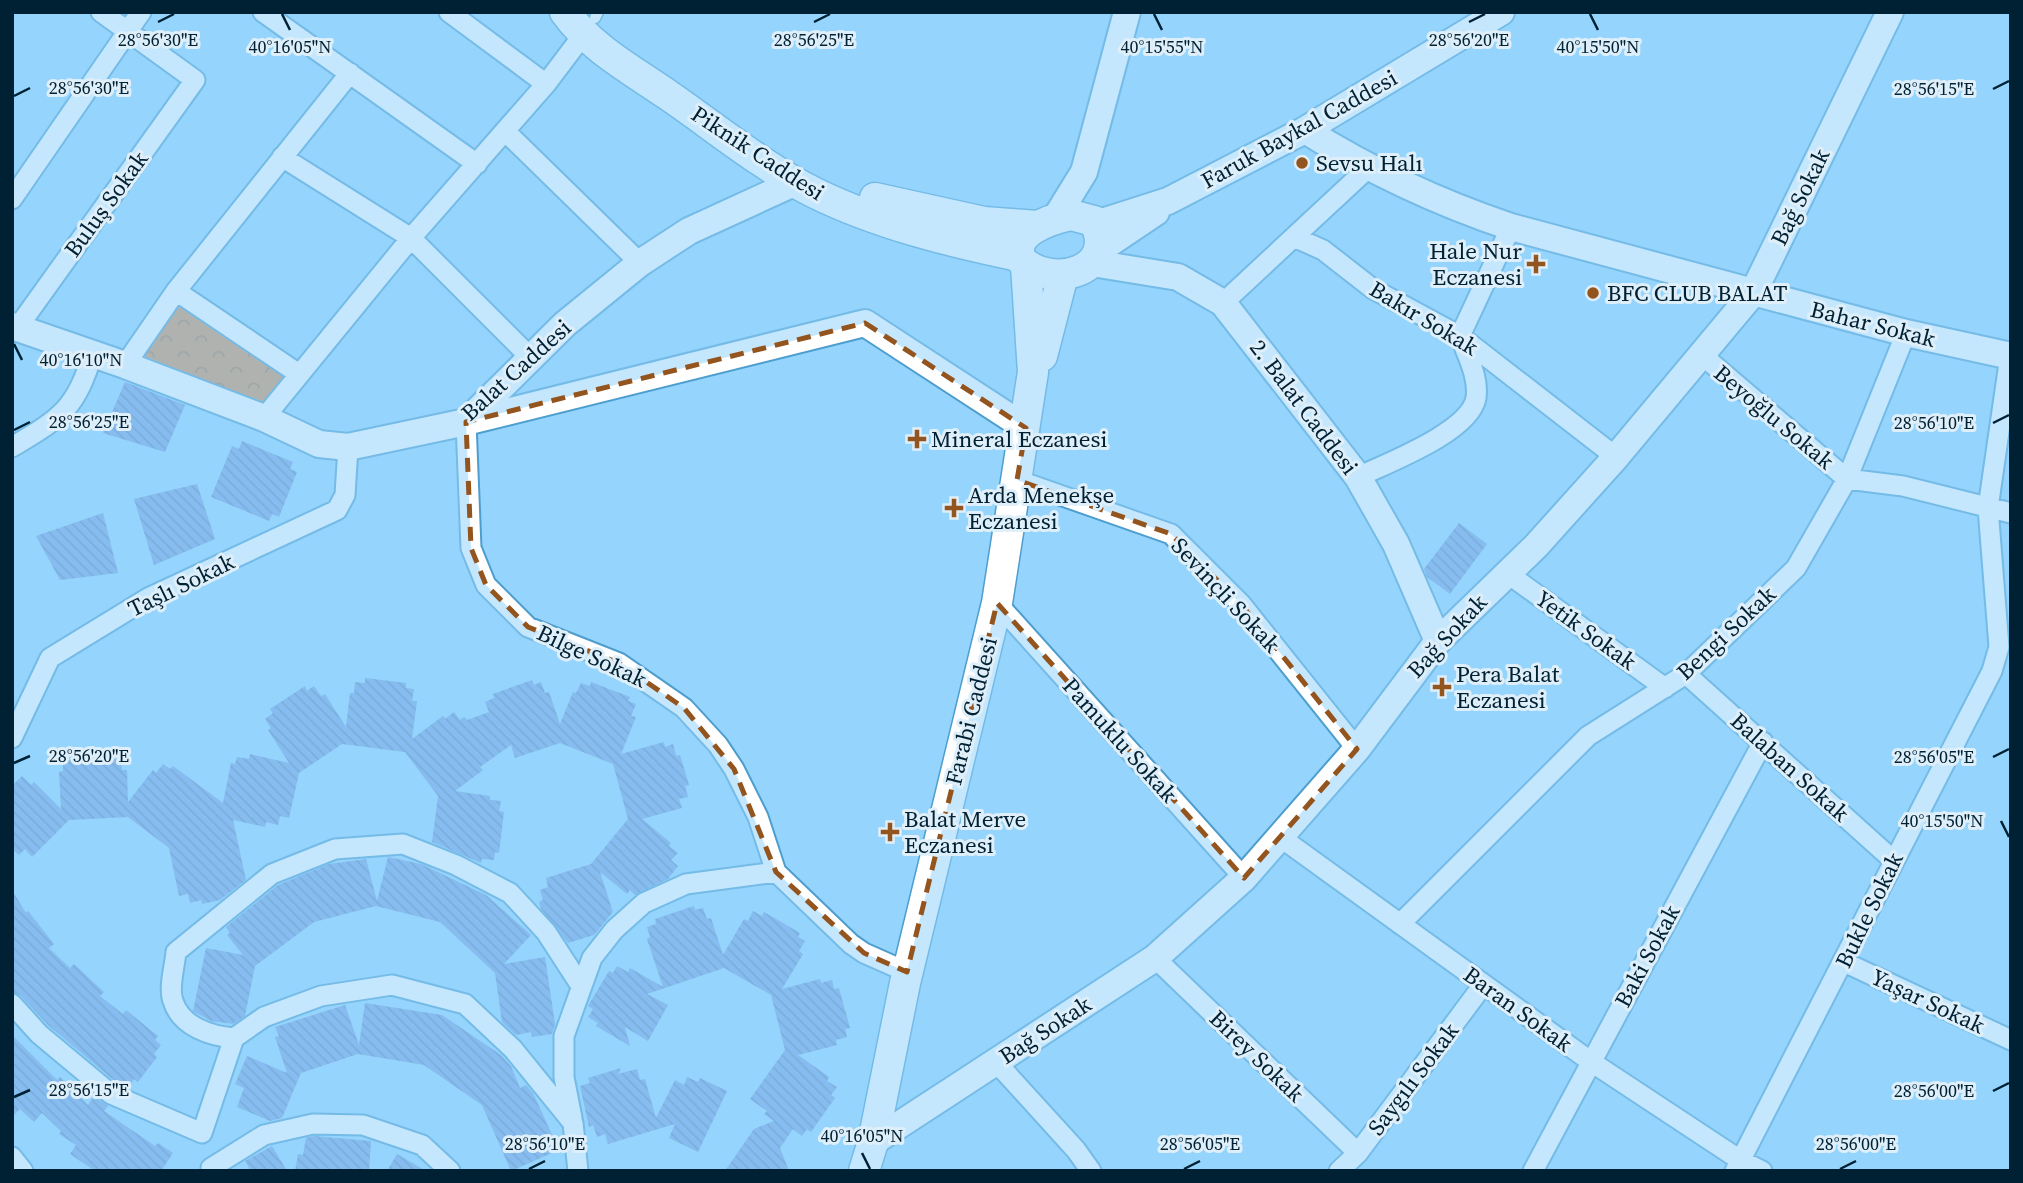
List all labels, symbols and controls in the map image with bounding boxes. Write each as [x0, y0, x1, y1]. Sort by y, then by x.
text: 28°56'30"E [118, 27, 198, 52]
text: 28°56'25"E [774, 27, 854, 52]
text: 28°56'20"E [1429, 27, 1509, 52]
text: 40°16'05"N [249, 34, 331, 59]
text: 40°15'55"N [1121, 34, 1203, 59]
text: 40°15'50"N [1557, 34, 1639, 59]
street label: Faruk Baykal Caddesi [1195, 62, 1403, 196]
text: 28°56'30"E [49, 75, 129, 100]
text: 28°56'15"E [1894, 76, 1974, 101]
street label: Piknik Caddesi [685, 98, 831, 208]
street label: Bağ Sokak [1763, 143, 1837, 251]
street label: Buluş Sokak [57, 144, 156, 264]
place label: Sevsu Halı [1316, 147, 1423, 179]
marker: Sevsu Halı [1294, 155, 1310, 171]
place label: Hale Nur Eczanesi [1429, 235, 1522, 293]
marker: Hale Nur Eczanesi [1528, 256, 1544, 272]
street label: Bakır Sokak [1364, 273, 1485, 363]
place label: BFC CLUB BALAT [1607, 277, 1787, 309]
marker: BFC CLUB BALAT [1585, 285, 1601, 301]
street label: Bahar Sokak [1807, 293, 1939, 355]
street label: Balat Caddesi [454, 312, 578, 428]
street label: 2. Balat Caddesi [1242, 333, 1366, 481]
text: 40°16'10"N [40, 347, 122, 372]
street label: Beyoğlu Sokak [1707, 357, 1841, 477]
text: 28°56'25"E [49, 409, 129, 434]
text: 28°56'10"E [1894, 410, 1974, 435]
place label: Mineral Eczanesi [931, 423, 1107, 455]
marker: Mineral Eczanesi [909, 431, 925, 447]
place label: Arda Menekşe Eczanesi [968, 479, 1114, 537]
marker: Arda Menekşe Eczanesi [946, 500, 962, 516]
street label: Sevinçli Sokak [1164, 530, 1288, 660]
street label: Taşlı Sokak [123, 545, 240, 624]
street label: Bengi Sokak [1669, 578, 1783, 687]
street label: Yetik Sokak [1529, 583, 1643, 678]
street label: Bağ Sokak [1400, 587, 1495, 685]
street label: Bilge Sokak [532, 617, 653, 696]
street label: Farabi Caddesi [937, 633, 1005, 788]
place label: Pera Balat Eczanesi [1456, 658, 1560, 716]
street label: Pamuklu Sokak [1055, 671, 1185, 810]
marker: Pera Balat Eczanesi [1434, 679, 1450, 695]
street label: Balaban Sokak [1724, 705, 1857, 829]
text: 28°56'20"E [49, 743, 129, 768]
text: 28°56'05"E [1894, 744, 1974, 769]
place label: Balat Merve Eczanesi [904, 803, 1026, 861]
text: 40°15'50"N [1901, 808, 1983, 833]
marker: Balat Merve Eczanesi [882, 824, 898, 840]
street label: Bukle Sokak [1827, 846, 1911, 973]
street label: Baki Sokak [1607, 899, 1688, 1013]
street label: Baran Sokak [1457, 959, 1579, 1060]
street label: Yaşar Sokak [1866, 961, 1990, 1041]
street label: Bağ Sokak [993, 988, 1098, 1072]
street label: Birey Sokak [1203, 1003, 1312, 1110]
street label: Saygılı Sokak [1360, 1016, 1466, 1142]
text: 28°56'15"E [49, 1077, 129, 1102]
text: 28°56'00"E [1894, 1078, 1974, 1103]
text: 40°16'05"N [821, 1123, 903, 1148]
text: 28°56'10"E [505, 1131, 585, 1156]
text: 28°56'05"E [1160, 1131, 1240, 1156]
text: 28°56'00"E [1816, 1131, 1896, 1156]

